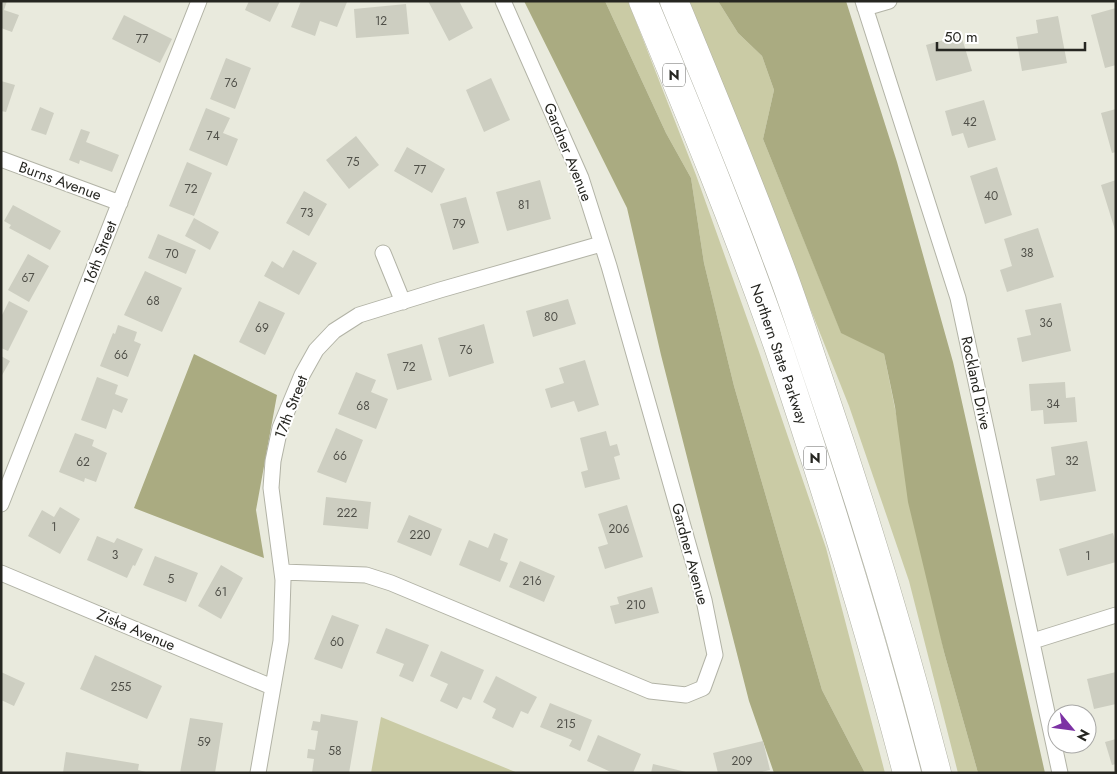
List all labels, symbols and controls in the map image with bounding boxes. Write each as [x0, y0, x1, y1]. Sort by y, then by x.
house number: 12 [375, 12, 387, 30]
scale bar [937, 20, 1084, 52]
text: 50 m [944, 26, 978, 48]
house number: 77 [136, 30, 149, 48]
road number: N [663, 64, 685, 86]
house number: 76 [224, 74, 238, 92]
street label: Gardner Avenue [538, 99, 598, 205]
house number: 42 [963, 113, 977, 131]
house number: 74 [206, 127, 220, 145]
house number: 75 [346, 153, 360, 171]
street label: Burns Avenue [16, 156, 105, 206]
house number: 77 [414, 161, 427, 179]
house number: 72 [184, 180, 198, 198]
house number: 40 [984, 187, 998, 205]
house number: 81 [518, 196, 530, 214]
house number: 73 [301, 204, 314, 222]
house number: 79 [452, 215, 466, 233]
street label: 16th Street [78, 217, 122, 288]
house number: 38 [1020, 244, 1034, 262]
house number: 70 [165, 245, 179, 263]
house number: 67 [21, 269, 35, 287]
street label: Northern State Parkway [745, 281, 814, 428]
house number: 68 [146, 292, 160, 310]
house number: 80 [544, 308, 558, 326]
house number: 36 [1039, 314, 1053, 332]
house number: 69 [255, 319, 269, 337]
street label: Rockland Drive [955, 334, 997, 432]
house number: 76 [459, 341, 473, 359]
house number: 66 [114, 346, 128, 364]
house number: 72 [402, 358, 416, 376]
street label: 17th Street [269, 372, 313, 442]
house number: 34 [1046, 395, 1060, 413]
house number: 68 [356, 397, 370, 415]
road number: N [804, 446, 826, 469]
house number: 66 [333, 447, 347, 465]
house number: 32 [1065, 452, 1079, 470]
house number: 62 [76, 453, 90, 471]
street label: Gardner Avenue [666, 501, 714, 608]
house number: 222 [337, 504, 357, 522]
house number: 1 [51, 518, 57, 536]
house number: 206 [609, 520, 630, 538]
house number: 220 [410, 526, 430, 544]
house number: 3 [112, 546, 119, 564]
house number: 1 [1085, 547, 1091, 565]
house number: 5 [168, 570, 175, 588]
house number: 216 [522, 572, 542, 590]
house number: 61 [215, 583, 227, 601]
house number: 210 [626, 596, 646, 614]
street label: Ziska Avenue [93, 604, 179, 656]
house number: 60 [330, 633, 344, 651]
house number: 255 [111, 678, 131, 696]
north arrow [1047, 704, 1097, 754]
house number: 215 [557, 715, 576, 733]
text: N [1072, 726, 1095, 745]
house number: 59 [197, 733, 211, 751]
house number: 58 [328, 742, 342, 760]
house number: 209 [732, 752, 753, 770]

